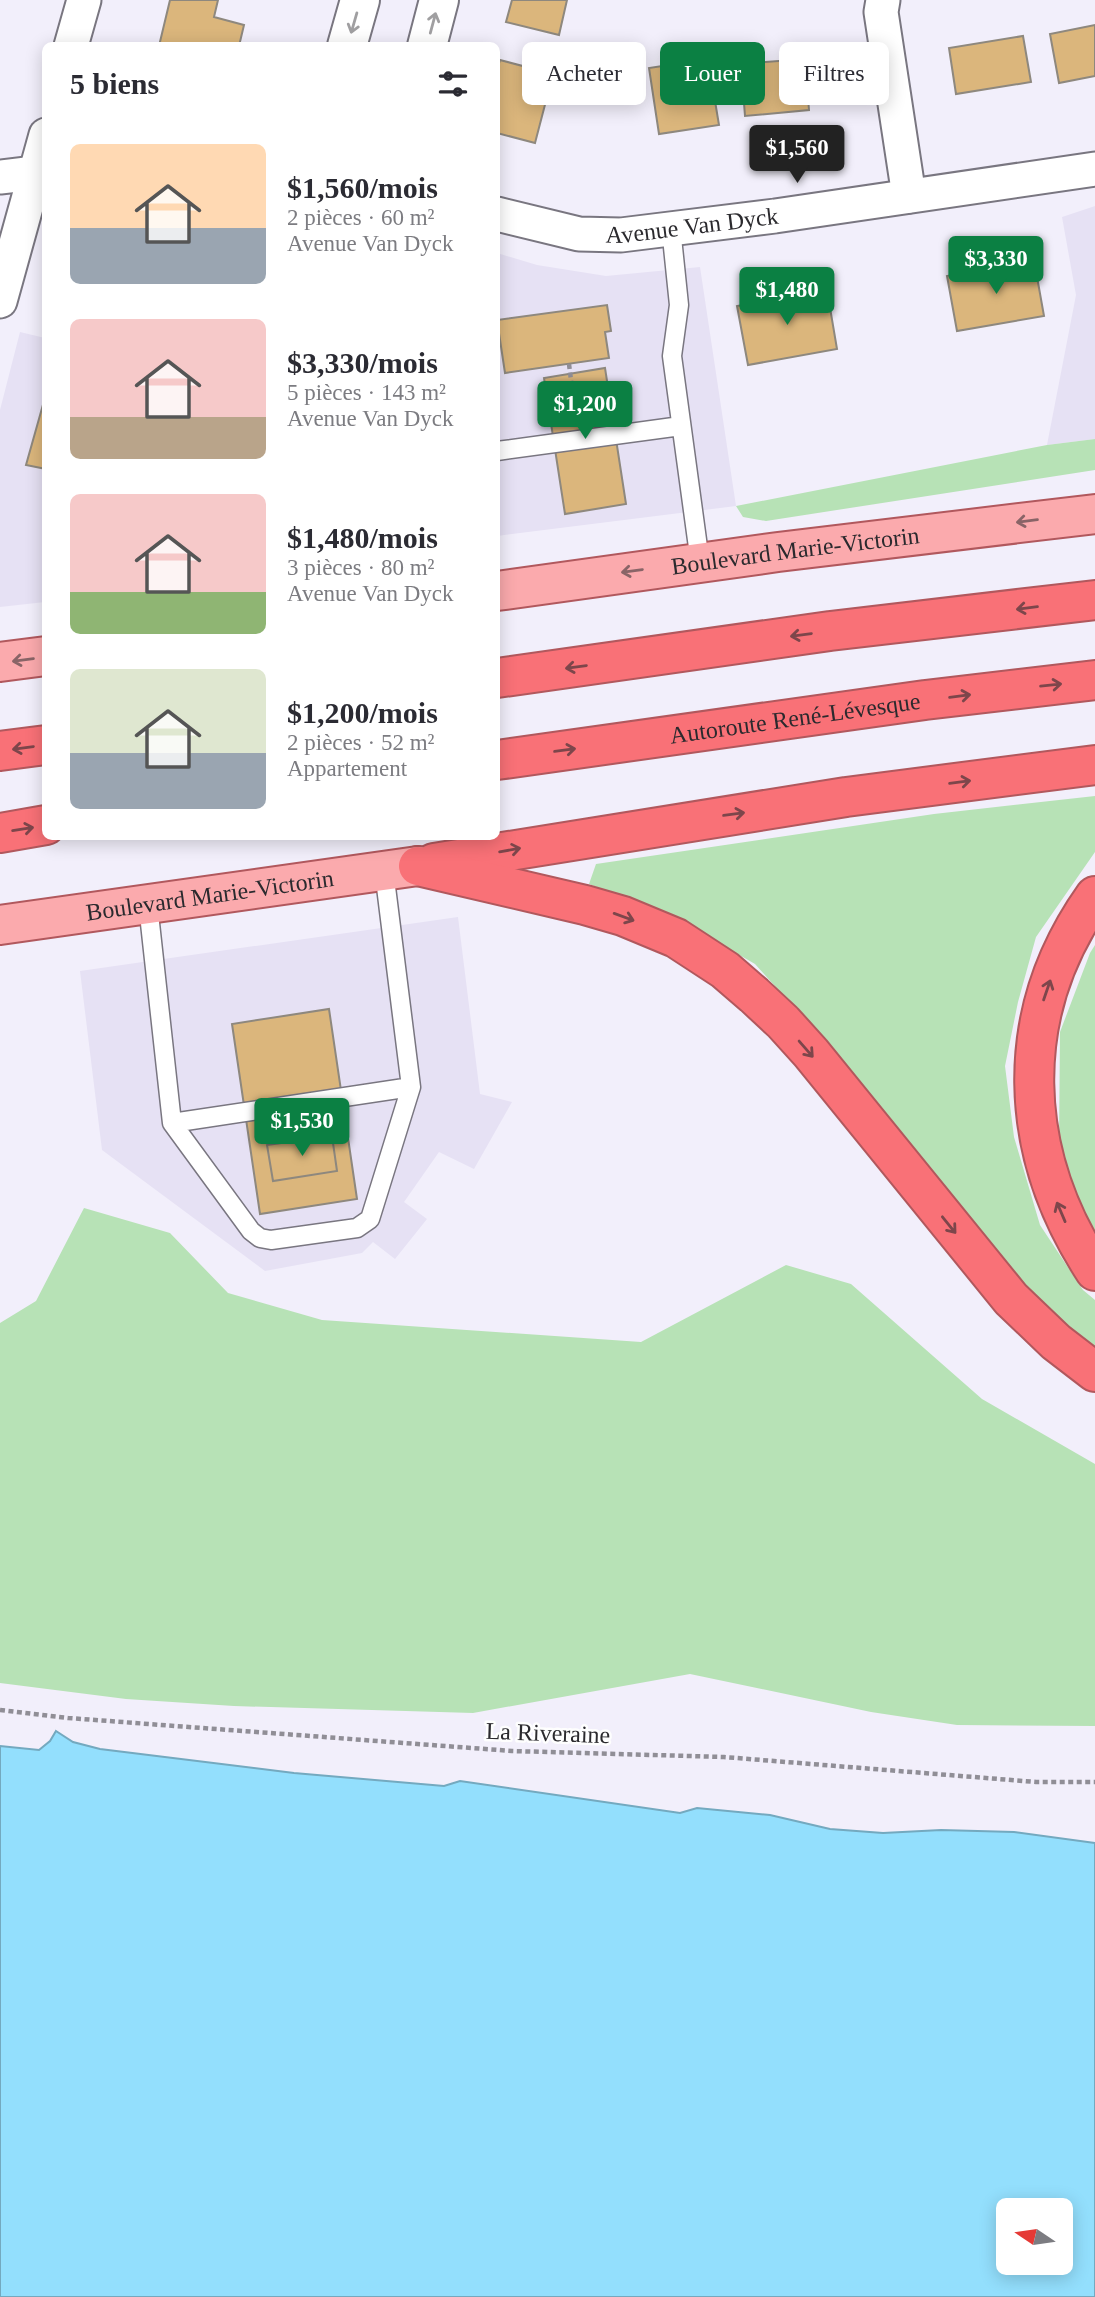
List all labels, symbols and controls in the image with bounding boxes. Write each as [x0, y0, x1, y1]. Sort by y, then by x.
one-way arrow [346, 12, 359, 34]
one-way arrow [427, 12, 440, 35]
chip: Acheter [522, 42, 646, 105]
chip: Louer [660, 42, 765, 105]
chip: Filtres [779, 42, 889, 105]
icon: filters [434, 65, 472, 103]
text: 5 biens [70, 67, 159, 100]
pin: $1,560 [740, 125, 854, 185]
text: $1,560 [765, 135, 829, 160]
text: $1,560/mois [287, 171, 438, 204]
icon: home [126, 172, 210, 256]
street label: Avenue Van Dyck [605, 203, 780, 248]
text: 2 pièces · 60 m² [287, 205, 434, 230]
text: Avenue Van Dyck [287, 231, 454, 256]
pin: $3,330 [939, 236, 1053, 296]
text: $3,330 [964, 246, 1028, 271]
pin: $1,480 [730, 268, 844, 327]
text: $1,480 [755, 277, 819, 302]
text: $3,330/mois [287, 346, 438, 379]
icon: home [126, 347, 210, 431]
text: 5 pièces · 143 m² [287, 380, 446, 405]
pin: $1,200 [528, 382, 642, 441]
text: $1,200 [553, 391, 617, 416]
text: Avenue Van Dyck [287, 406, 454, 431]
one-way arrow [1016, 515, 1039, 528]
text: $1,480/mois [287, 521, 438, 554]
icon: home [126, 522, 210, 606]
street label: Boulevard Marie-Victorin [670, 522, 921, 580]
text: 3 pièces · 80 m² [287, 555, 434, 580]
one-way arrow [621, 565, 644, 578]
text: Avenue Van Dyck [287, 581, 454, 606]
one-way arrow [1016, 601, 1039, 614]
one-way arrow [791, 629, 813, 642]
one-way arrow [12, 653, 35, 666]
one-way arrow [565, 660, 588, 673]
one-way arrow [1039, 678, 1062, 691]
street label: Autoroute René-Lévesque [668, 688, 922, 749]
one-way arrow [948, 689, 971, 702]
text: $1,200/mois [287, 696, 438, 729]
icon: home [126, 697, 210, 781]
text: 2 pièces · 52 m² [287, 730, 434, 755]
one-way arrow [12, 742, 35, 755]
one-way arrow [553, 744, 575, 757]
text: Appartement [287, 756, 407, 781]
one-way arrow [948, 776, 970, 789]
one-way arrow [722, 808, 745, 821]
one-way arrow [11, 822, 34, 835]
one-way arrow [498, 843, 521, 856]
street label: Boulevard Marie-Victorin [84, 865, 335, 926]
one-way arrow [613, 912, 635, 924]
one-way arrow [1042, 979, 1054, 1001]
one-way arrow [798, 1039, 814, 1057]
pin: $1,530 [245, 1098, 359, 1158]
text: $1,530 [270, 1108, 334, 1133]
one-way arrow [1054, 1201, 1067, 1223]
one-way arrow [942, 1216, 957, 1234]
street label: La Riveraine [485, 1718, 611, 1748]
north arrow [996, 2198, 1073, 2275]
map controls [996, 2198, 1073, 2275]

